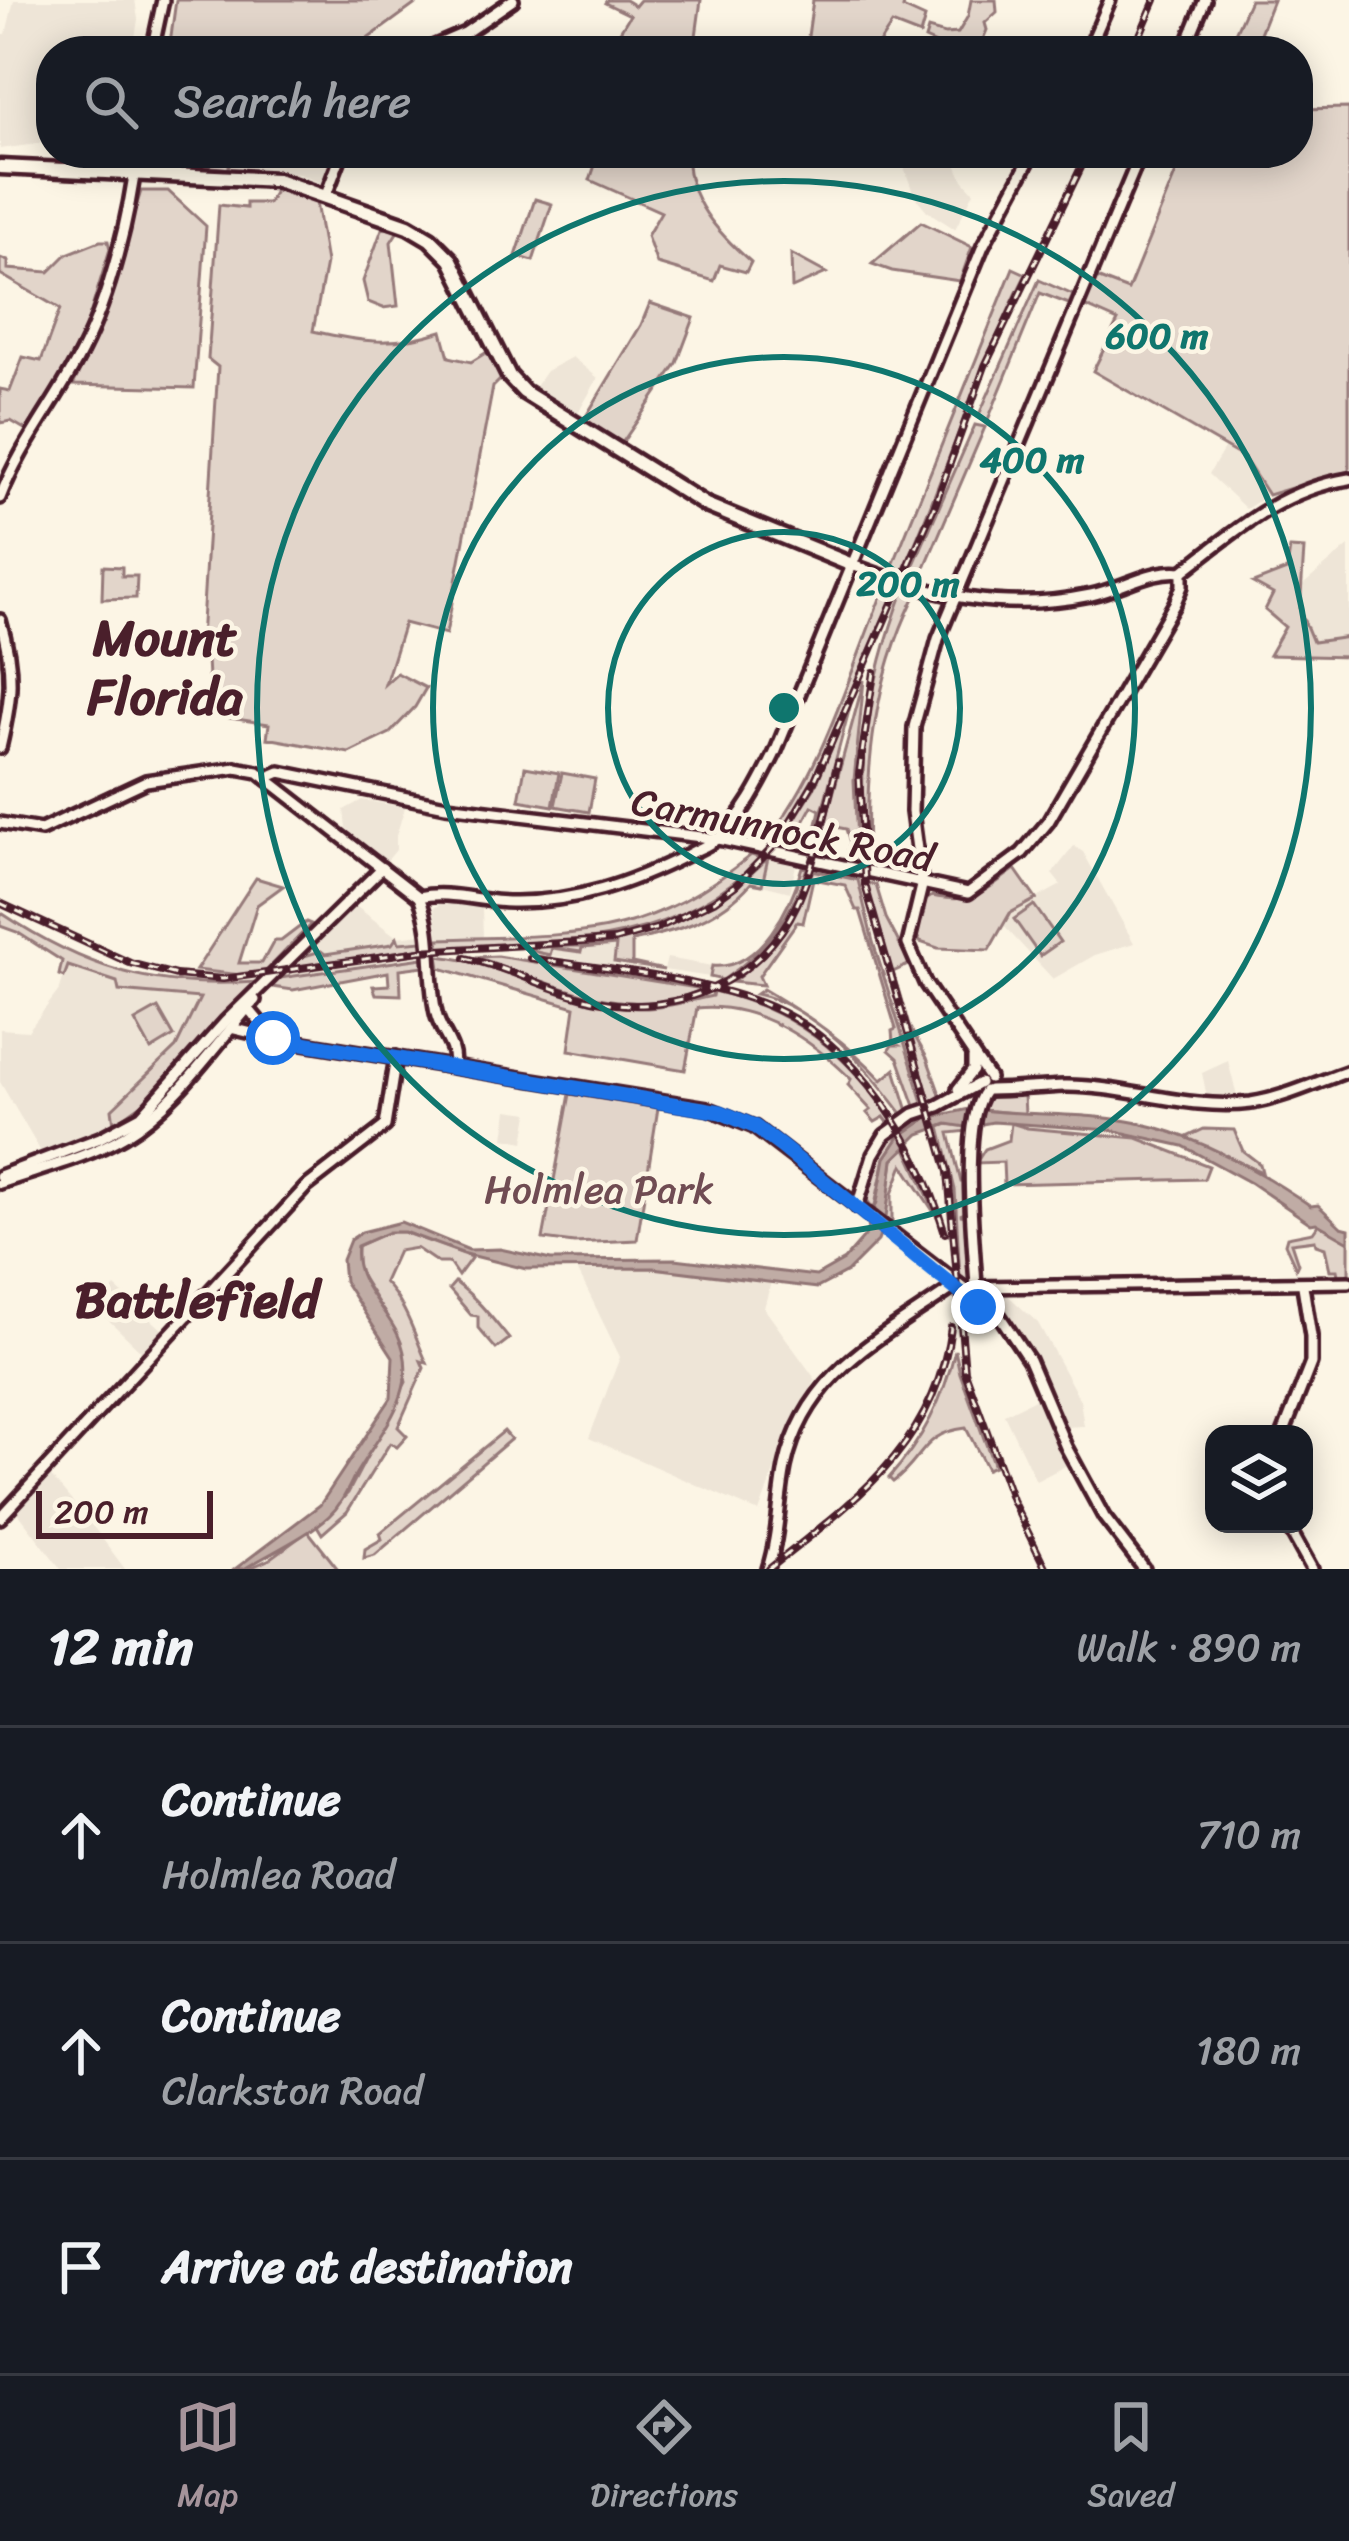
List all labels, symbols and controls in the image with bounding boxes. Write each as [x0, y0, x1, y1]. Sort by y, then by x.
search box [36, 36, 1313, 168]
text: Search here [174, 62, 411, 142]
icon: search [78, 69, 144, 135]
text: 600 m [1106, 304, 1209, 368]
text: 400 m [979, 428, 1085, 492]
text: 200 m [856, 552, 960, 616]
district label: Mount Florida [86, 593, 243, 742]
centre of rings [763, 687, 805, 729]
street label: Carmunnock Road [626, 766, 942, 893]
route start [246, 1011, 300, 1065]
park label: Holmlea Park [484, 1155, 714, 1224]
district label: Battlefield [75, 1255, 323, 1345]
route end [951, 1280, 1005, 1334]
map controls [1205, 1425, 1313, 1533]
button: layers [1205, 1425, 1313, 1533]
text: 200 m [54, 1483, 149, 1541]
scale bar [36, 1485, 213, 1538]
text: 12 min [48, 1602, 193, 1692]
text: Walk · 890 m [1077, 1613, 1301, 1682]
text: Continue [162, 1760, 341, 1840]
text: 710 m [1197, 1800, 1301, 1869]
icon: ahead [48, 1802, 114, 1868]
text: Holmlea Road [162, 1840, 395, 1909]
text: Continue [162, 1976, 341, 2056]
text: 180 m [1196, 2016, 1301, 2085]
icon: ahead [48, 2018, 114, 2084]
text: Clarkston Road [162, 2056, 423, 2125]
text: Arrive at destination [162, 2227, 572, 2307]
icon: arrive [48, 2234, 114, 2300]
tab: Map [175, 2394, 241, 2524]
tab: Directions [590, 2394, 738, 2524]
tab: Saved [1087, 2394, 1174, 2524]

